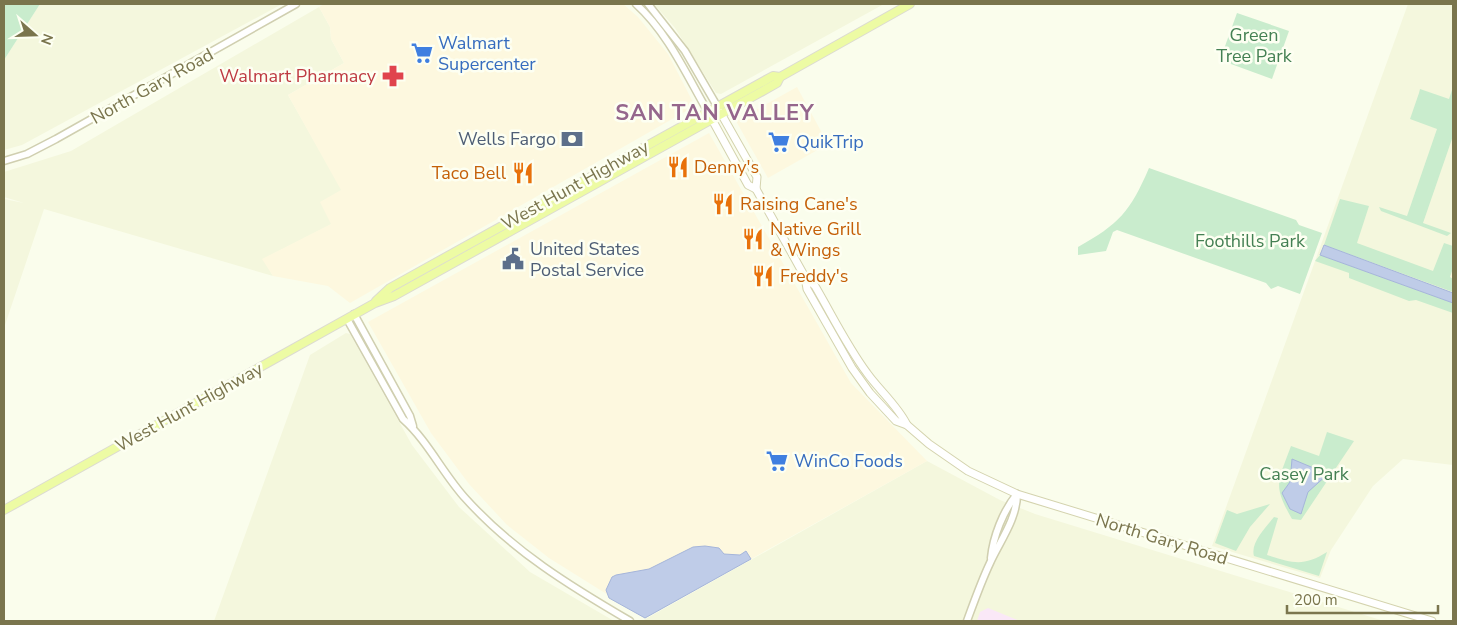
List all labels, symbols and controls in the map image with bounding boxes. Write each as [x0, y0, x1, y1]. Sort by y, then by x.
north arrow [10, 10, 60, 60]
park label: Green Tree Park [1216, 23, 1293, 68]
text: N [36, 31, 57, 47]
place label: Walmart Supercenter [438, 31, 536, 76]
supermarket icon: Walmart Supercenter [409, 40, 435, 66]
street label: North Gary Road [86, 42, 218, 130]
pharmacy icon: Walmart Pharmacy [380, 63, 406, 89]
place label: Walmart Pharmacy [219, 64, 377, 88]
district label: SAN TAN VALLEY [615, 98, 815, 128]
bank icon: Wells Fargo [559, 126, 585, 152]
place label: Wells Fargo [458, 127, 556, 151]
supermarket icon: QuikTrip [766, 129, 792, 155]
place label: QuikTrip [796, 130, 864, 154]
street label: West Hunt Highway [497, 134, 654, 235]
restaurant icon: Denny's [665, 154, 691, 180]
place label: Denny's [694, 155, 759, 179]
restaurant icon: Taco Bell [510, 160, 536, 186]
place label: Taco Bell [432, 161, 507, 185]
restaurant icon: Raising Cane's [710, 191, 736, 217]
place label: Raising Cane's [740, 192, 858, 216]
place label: Native Grill & Wings [770, 217, 862, 262]
restaurant icon: Native Grill & Wings [740, 226, 766, 252]
park label: Foothills Park [1195, 229, 1306, 253]
place label: United States Postal Service [530, 237, 644, 282]
public building icon: United States Postal Service [500, 246, 526, 272]
restaurant icon: Freddy's [750, 263, 776, 289]
place label: Freddy's [780, 264, 848, 288]
street label: West Hunt Highway [111, 356, 268, 457]
supermarket icon: WinCo Foods [764, 448, 790, 474]
place label: WinCo Foods [794, 449, 903, 473]
park label: Casey Park [1259, 462, 1350, 486]
street label: North Gary Road [1093, 508, 1231, 570]
scale bar [1287, 582, 1438, 614]
text: 200 m [1294, 590, 1338, 610]

